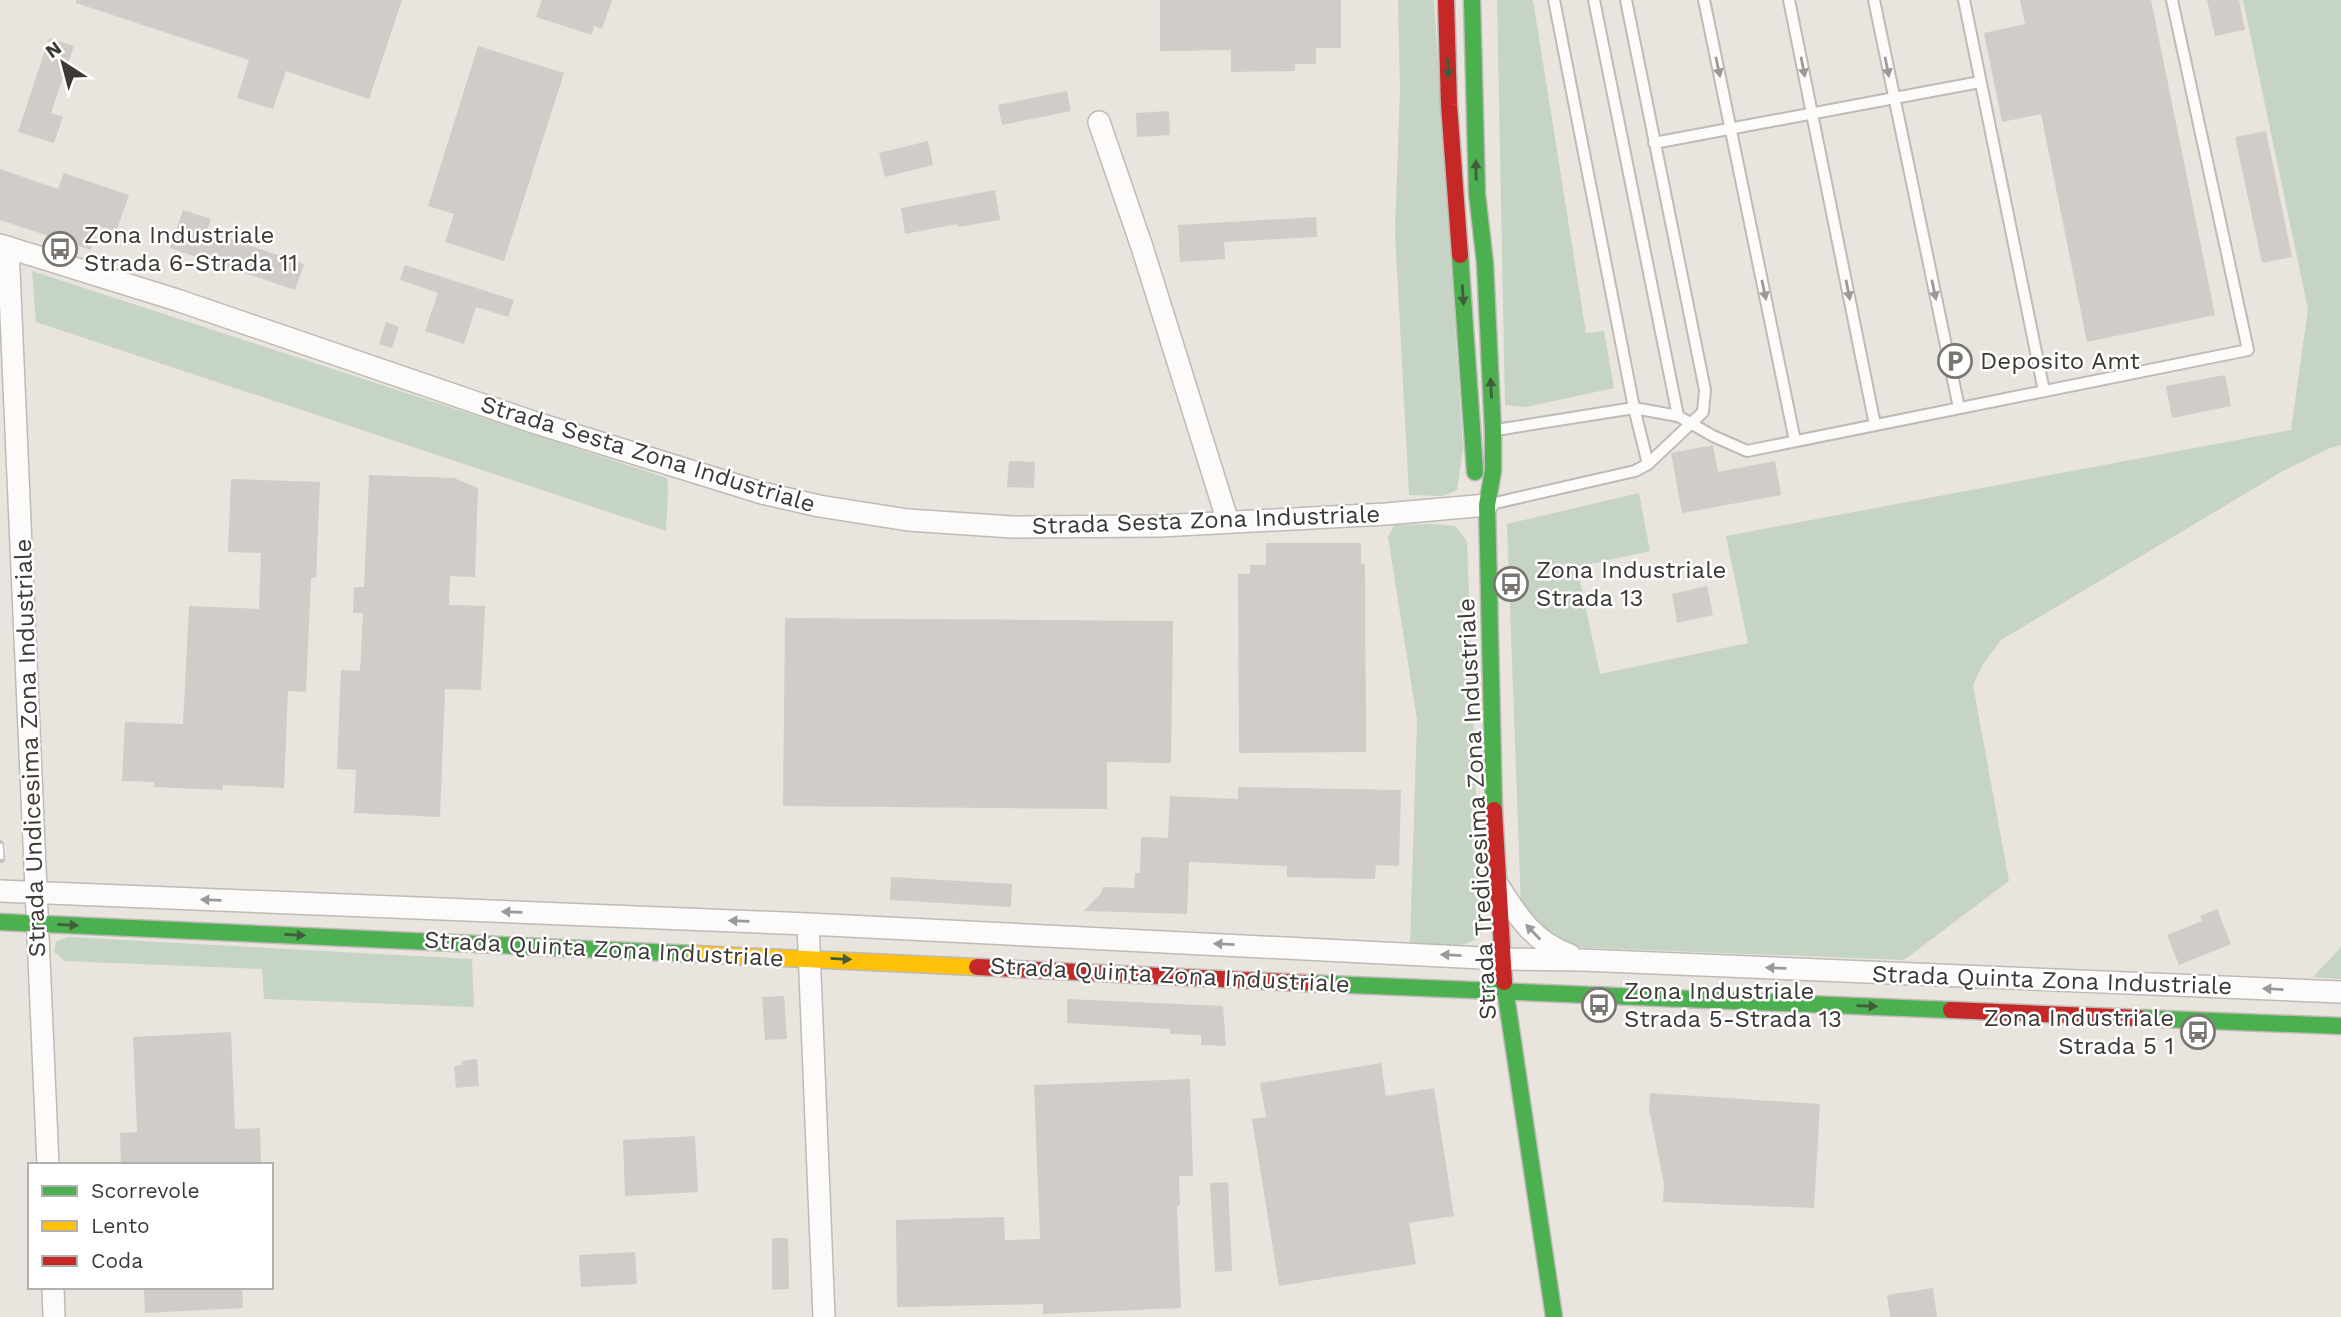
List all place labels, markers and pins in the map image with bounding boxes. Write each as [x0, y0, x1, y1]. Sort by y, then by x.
place label: Zona Industriale Strada 6-Strada 11 [84, 221, 298, 277]
bus stop icon: Zona Industriale Strada 6-Strada 11 [41, 230, 79, 268]
parking icon: Deposito Amt [1936, 342, 1974, 380]
place label: Deposito Amt [1980, 347, 2140, 375]
place label: Zona Industriale Strada 13 [1536, 556, 1726, 612]
bus stop icon: Zona Industriale Strada 13 [1492, 565, 1530, 603]
place label: Zona Industriale Strada 5-Strada 13 [1624, 977, 1842, 1033]
bus stop icon: Zona Industriale Strada 5-Strada 13 [1580, 986, 1618, 1024]
place label: Zona Industriale Strada 5 1 [1984, 1004, 2174, 1060]
bus stop icon: Zona Industriale Strada 5 1 [2179, 1013, 2217, 1051]

